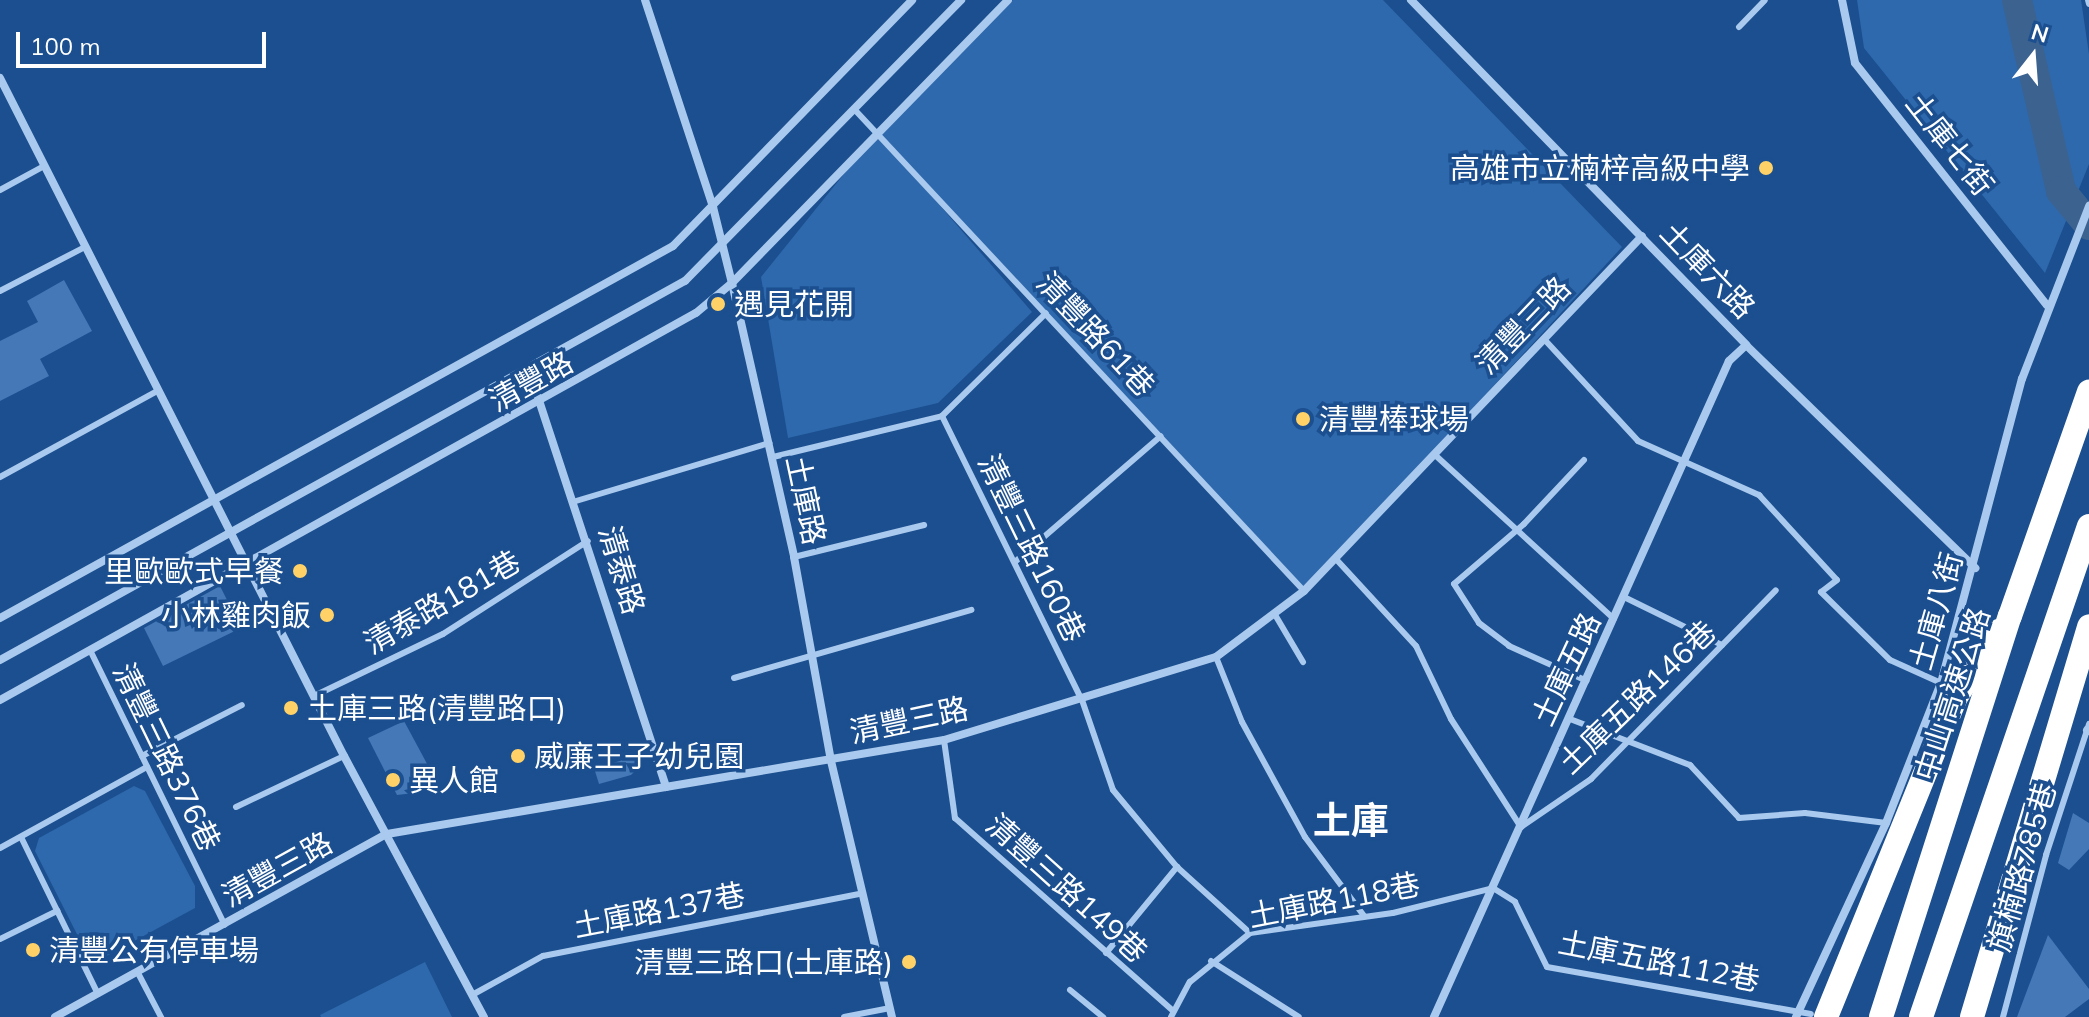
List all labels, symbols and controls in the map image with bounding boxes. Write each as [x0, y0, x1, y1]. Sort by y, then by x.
scale bar [20, 16, 270, 66]
north arrow [1993, 16, 2073, 96]
text: N [2028, 17, 2052, 49]
text: 100 m [30, 31, 101, 61]
street label: 土庫七街 [1899, 86, 2001, 202]
place label: 高雄市立楠梓高級中學 [1450, 150, 1750, 186]
marker: 高雄市立楠梓高級中學 [1757, 159, 1775, 177]
street label: 土庫六路 [1653, 214, 1763, 326]
street label: 清豐路61巷 [1030, 265, 1162, 403]
street label: 清豐三路 [1468, 269, 1578, 381]
place label: 遇見花開 [734, 286, 854, 322]
marker: 遇見花開 [709, 295, 727, 313]
street label: 清豐路 [483, 343, 579, 419]
place label: 清豐棒球場 [1319, 401, 1469, 437]
marker: 清豐棒球場 [1294, 410, 1312, 428]
street label: 清豐三路160巷 [971, 448, 1093, 648]
street label: 土庫路 [779, 452, 833, 548]
street label: 清泰路 [592, 522, 652, 618]
street label: 清泰路181巷 [358, 543, 526, 661]
street label: 土庫八街 [1902, 548, 1970, 674]
place label: 里歐歐式早餐 [104, 553, 284, 589]
marker: 里歐歐式早餐 [291, 562, 309, 580]
place label: 小林雞肉飯 [161, 597, 311, 633]
street label: 中山高速公路 [1907, 603, 1997, 785]
marker: 小林雞肉飯 [318, 606, 336, 624]
street label: 土庫五路 [1524, 607, 1608, 731]
street label: 土庫五路146巷 [1551, 613, 1723, 781]
street label: 清豐三路376巷 [106, 657, 228, 857]
place label: 土庫三路(清豐路口) [307, 690, 566, 726]
street label: 清豐三路 [847, 690, 971, 750]
marker: 土庫三路(清豐路口) [282, 699, 300, 717]
place label: 威廉王子幼兒園 [534, 738, 744, 774]
marker: 威廉王子幼兒園 [509, 747, 527, 765]
place label: 異人館 [409, 762, 499, 798]
marker: 異人館 [384, 771, 402, 789]
street label: 旗楠路785巷 [1981, 778, 2063, 956]
district label: 土庫 [1313, 798, 1389, 844]
street label: 清豐三路149巷 [979, 806, 1155, 970]
street label: 清豐三路 [216, 824, 338, 914]
street label: 土庫路118巷 [1245, 866, 1423, 934]
street label: 土庫路137巷 [570, 876, 748, 944]
street label: 土庫五路112巷 [1555, 924, 1763, 998]
place label: 清豐公有停車場 [49, 932, 259, 968]
marker: 清豐公有停車場 [24, 941, 42, 959]
place label: 清豐三路口(土庫路) [634, 944, 893, 980]
marker: 清豐三路口(土庫路) [900, 953, 918, 971]

